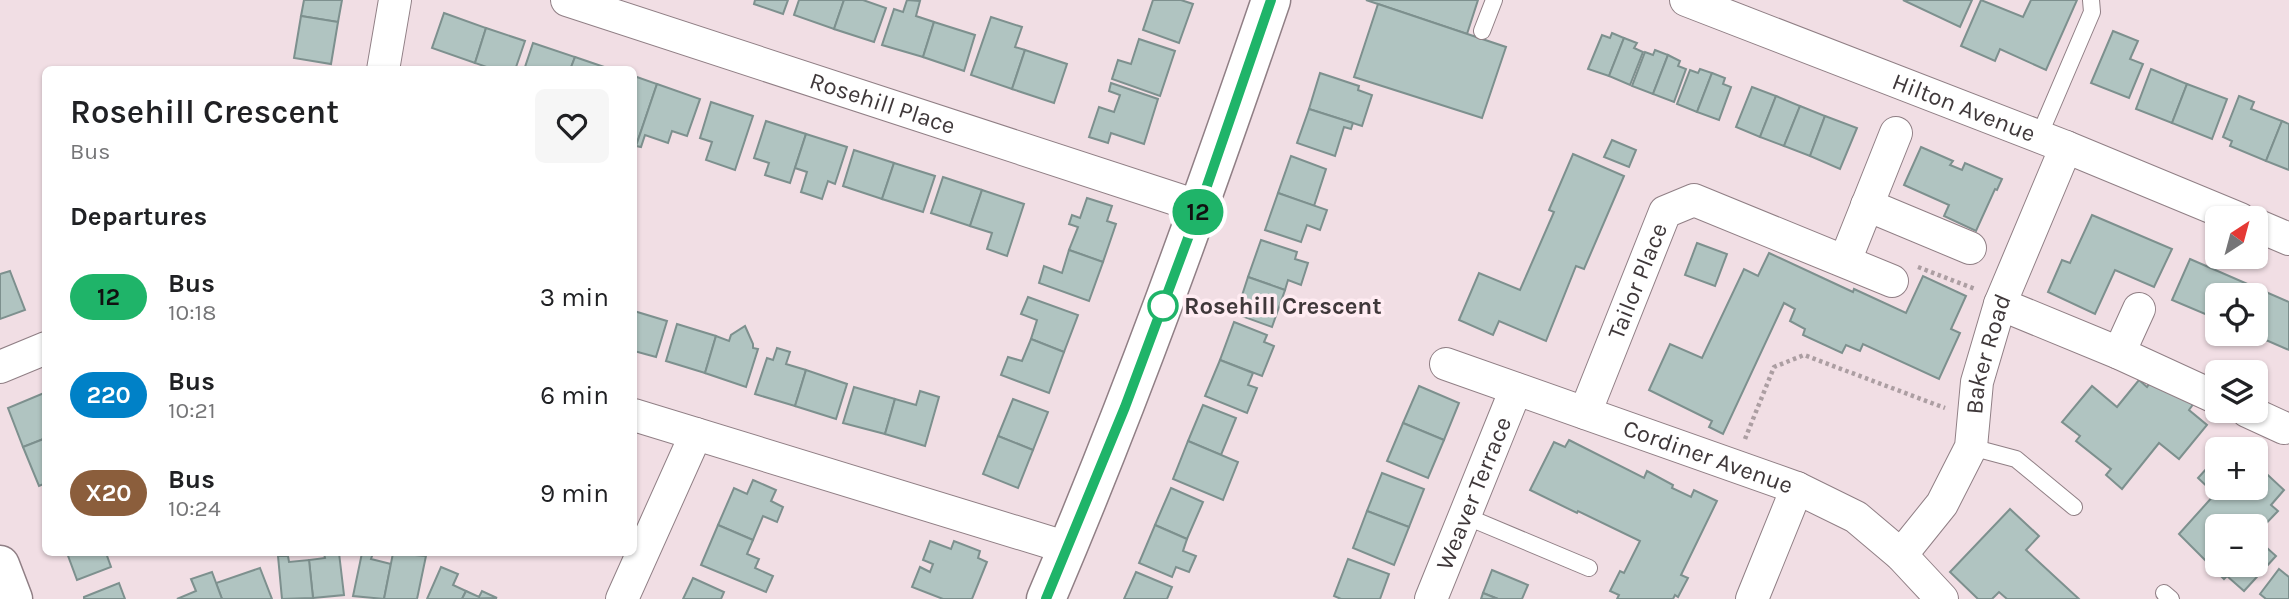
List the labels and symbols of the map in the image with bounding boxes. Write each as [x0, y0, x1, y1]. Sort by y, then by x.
street label: Rosehill Place [806, 66, 959, 140]
street label: Hilton Avenue [1888, 67, 2040, 148]
line badge: 12 [1166, 189, 1230, 235]
north arrow [2205, 206, 2268, 270]
street label: Tailor Place [1602, 219, 1673, 343]
street label: Baker Road [1960, 289, 2017, 416]
marker: Rosehill Crescent [1148, 291, 1178, 321]
place label: Rosehill Crescent [1184, 292, 1382, 320]
street label: Weaver Terrace [1430, 413, 1517, 574]
street label: Cordiner Avenue [1619, 414, 1797, 499]

